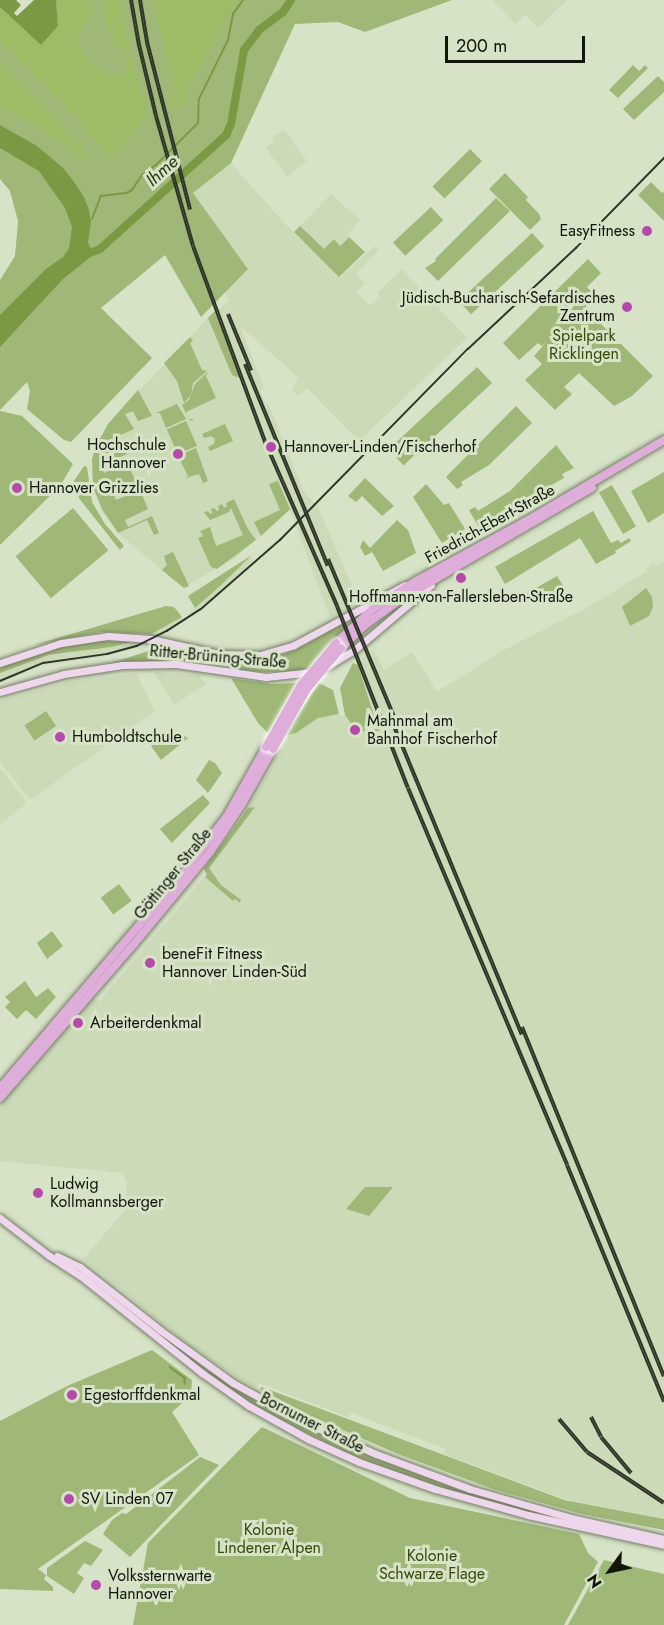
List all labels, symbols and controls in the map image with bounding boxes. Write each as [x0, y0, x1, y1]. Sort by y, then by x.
scale bar [448, 24, 588, 62]
text: 200 m [456, 33, 507, 59]
water label: Ihme [141, 151, 183, 191]
place label: EasyFitness [560, 221, 635, 241]
marker: EasyFitness [640, 224, 654, 238]
place label: Jüdisch-Bucharisch-Sefardisches Zentrum [402, 288, 615, 326]
marker: Jüdisch-Bucharisch-Sefardisches Zentrum [620, 300, 634, 314]
park label: Spielpark Ricklingen [549, 326, 619, 364]
place label: Hochschule Hannover [87, 435, 166, 473]
place label: Hannover-Linden/Fischerhof [284, 437, 476, 457]
marker: Hannover-Linden/Fischerhof [262, 438, 280, 456]
marker: Hochschule Hannover [171, 447, 185, 461]
place label: Hannover Grizzlies [29, 478, 159, 498]
street label: Friedrich-Ebert-Straße [422, 480, 558, 568]
marker: Hannover Grizzlies [10, 481, 24, 495]
marker: Hoffmann-von-Fallersleben-Straße [454, 571, 468, 585]
place label: Hoffmann-von-Fallersleben-Straße [349, 587, 573, 607]
street label: Ritter-Brüning-Straße [149, 641, 287, 673]
place label: Mahnmal am Bahnhof Fischerhof [367, 711, 497, 749]
marker: Mahnmal am Bahnhof Fischerhof [348, 723, 362, 737]
place label: Humboldtschule [72, 727, 182, 747]
marker: Humboldtschule [53, 730, 67, 744]
street label: Göttinger Straße [130, 824, 216, 924]
place label: beneFit Fitness Hannover Linden-Süd [162, 944, 307, 982]
marker: beneFit Fitness Hannover Linden-Süd [143, 956, 157, 970]
place label: Arbeiterdenkmal [90, 1013, 202, 1033]
marker: Arbeiterdenkmal [71, 1016, 85, 1030]
place label: Ludwig Kollmannsberger [50, 1174, 164, 1212]
marker: Ludwig Kollmannsberger [31, 1186, 45, 1200]
place label: Egestorffdenkmal [84, 1385, 200, 1405]
marker: Egestorffdenkmal [65, 1388, 79, 1402]
street label: Bornumer Straße [257, 1389, 367, 1457]
place label: SV Linden 07 [81, 1489, 173, 1509]
marker: SV Linden 07 [62, 1492, 76, 1506]
park label: Kolonie Lindener Alpen [217, 1520, 321, 1558]
north arrow [580, 1541, 640, 1601]
park label: Kolonie Schwarze Flage [379, 1546, 485, 1584]
place label: Volkssternwarte Hannover [108, 1566, 212, 1604]
text: N [581, 1569, 608, 1593]
marker: Volkssternwarte Hannover [89, 1578, 103, 1592]

